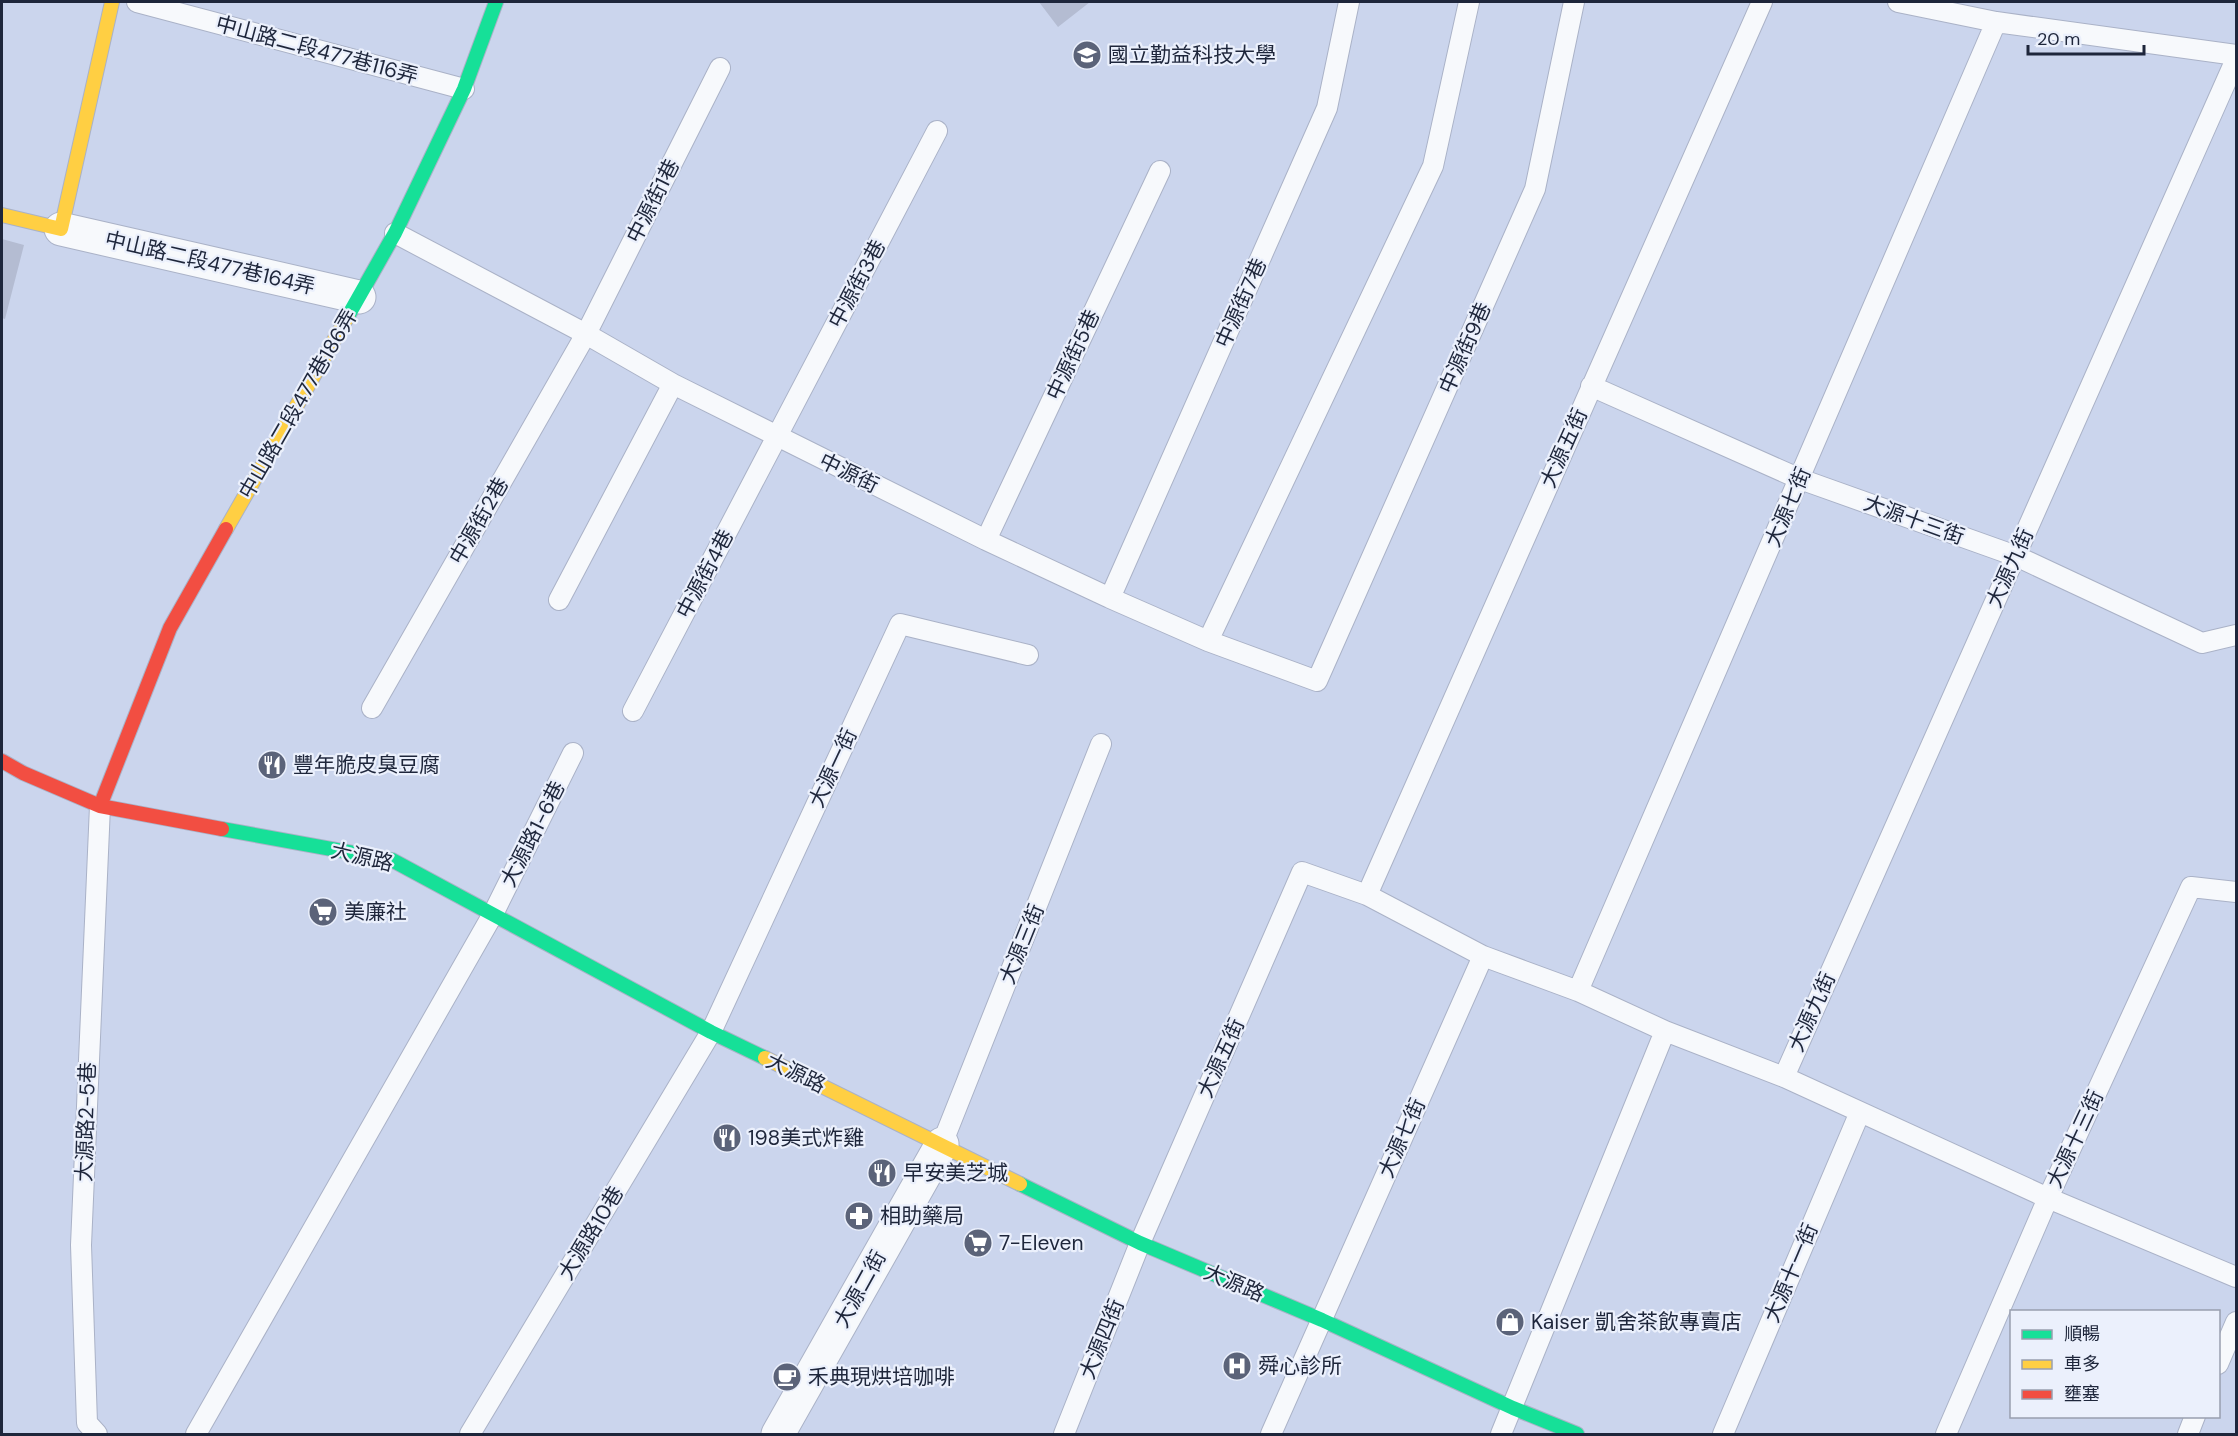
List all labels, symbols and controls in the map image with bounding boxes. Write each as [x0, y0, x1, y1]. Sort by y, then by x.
street label: 中山路二段477巷116弄 [213, 9, 421, 91]
scale bar [2028, 18, 2144, 56]
text: 20 m [2037, 27, 2080, 51]
school or university icon: 國立勤益科技大學 [1071, 39, 1103, 71]
place label: 國立勤益科技大學 [1108, 41, 1276, 69]
street label: 中源街1巷 [620, 154, 686, 248]
street label: 中山路二段477巷164弄 [102, 225, 318, 301]
street label: 中源街3巷 [822, 235, 892, 333]
street label: 中源街7巷 [1209, 254, 1273, 352]
street label: 中源街9巷 [1432, 298, 1498, 398]
street label: 中山路二段477巷186弄 [232, 304, 364, 504]
street label: 中源街5巷 [1040, 305, 1106, 405]
street label: 大源五街 [1534, 404, 1594, 492]
street label: 中源街 [815, 447, 883, 499]
street label: 大源七街 [1759, 463, 1817, 551]
street label: 中源街2巷 [443, 472, 515, 570]
street label: 大源十三街 [1860, 489, 1968, 551]
street label: 大源九街 [1980, 524, 2040, 612]
street label: 中源街4巷 [670, 525, 740, 623]
street label: 大源一街 [803, 724, 863, 812]
restaurant icon: 豐年脆皮臭豆腐 [256, 749, 288, 781]
place label: 豐年脆皮臭豆腐 [293, 751, 440, 779]
street label: 大源路1-6巷 [494, 776, 572, 892]
street label: 大源路 [328, 836, 396, 878]
supermarket icon: 美廉社 [307, 896, 339, 928]
place label: 美廉社 [344, 898, 407, 926]
street label: 大源三街 [993, 900, 1051, 988]
street label: 大源九街 [1782, 968, 1842, 1056]
street label: 大源五街 [1191, 1014, 1251, 1102]
street label: 大源路 [762, 1047, 830, 1099]
street label: 大源路2-5巷 [70, 1061, 102, 1183]
street label: 大源十三街 [2040, 1086, 2110, 1192]
street label: 大源七街 [1372, 1094, 1432, 1182]
restaurant icon: 198美式炸雞 [711, 1122, 743, 1154]
place label: 198美式炸雞 [748, 1124, 864, 1152]
restaurant icon: 早安美芝城 [866, 1157, 898, 1189]
place label: 早安美芝城 [903, 1159, 1008, 1187]
street label: 大源路10巷 [552, 1181, 630, 1285]
pharmacy icon: 相助藥局 [843, 1200, 875, 1232]
place label: 相助藥局 [880, 1202, 964, 1230]
street label: 大源十一街 [1758, 1219, 1824, 1327]
supermarket icon: 7-Eleven [962, 1227, 994, 1259]
place label: 7-Eleven [999, 1229, 1083, 1257]
street label: 大源二街 [827, 1245, 893, 1333]
street label: 大源路 [1200, 1258, 1268, 1308]
street label: 大源四街 [1073, 1295, 1131, 1383]
shop icon: Kaiser 凱舍茶飲專賣店 [1494, 1306, 1526, 1338]
place label: Kaiser 凱舍茶飲專賣店 [1531, 1308, 1742, 1336]
legend [2010, 1310, 2220, 1418]
text: 順暢 [2064, 1322, 2100, 1346]
hospital icon: 舜心診所 [1221, 1350, 1253, 1382]
place label: 舜心診所 [1258, 1352, 1342, 1380]
text: 車多 [2064, 1352, 2100, 1376]
cafe icon: 禾典現烘培咖啡 [771, 1361, 803, 1393]
place label: 禾典現烘培咖啡 [808, 1363, 955, 1391]
text: 壅塞 [2064, 1382, 2100, 1406]

